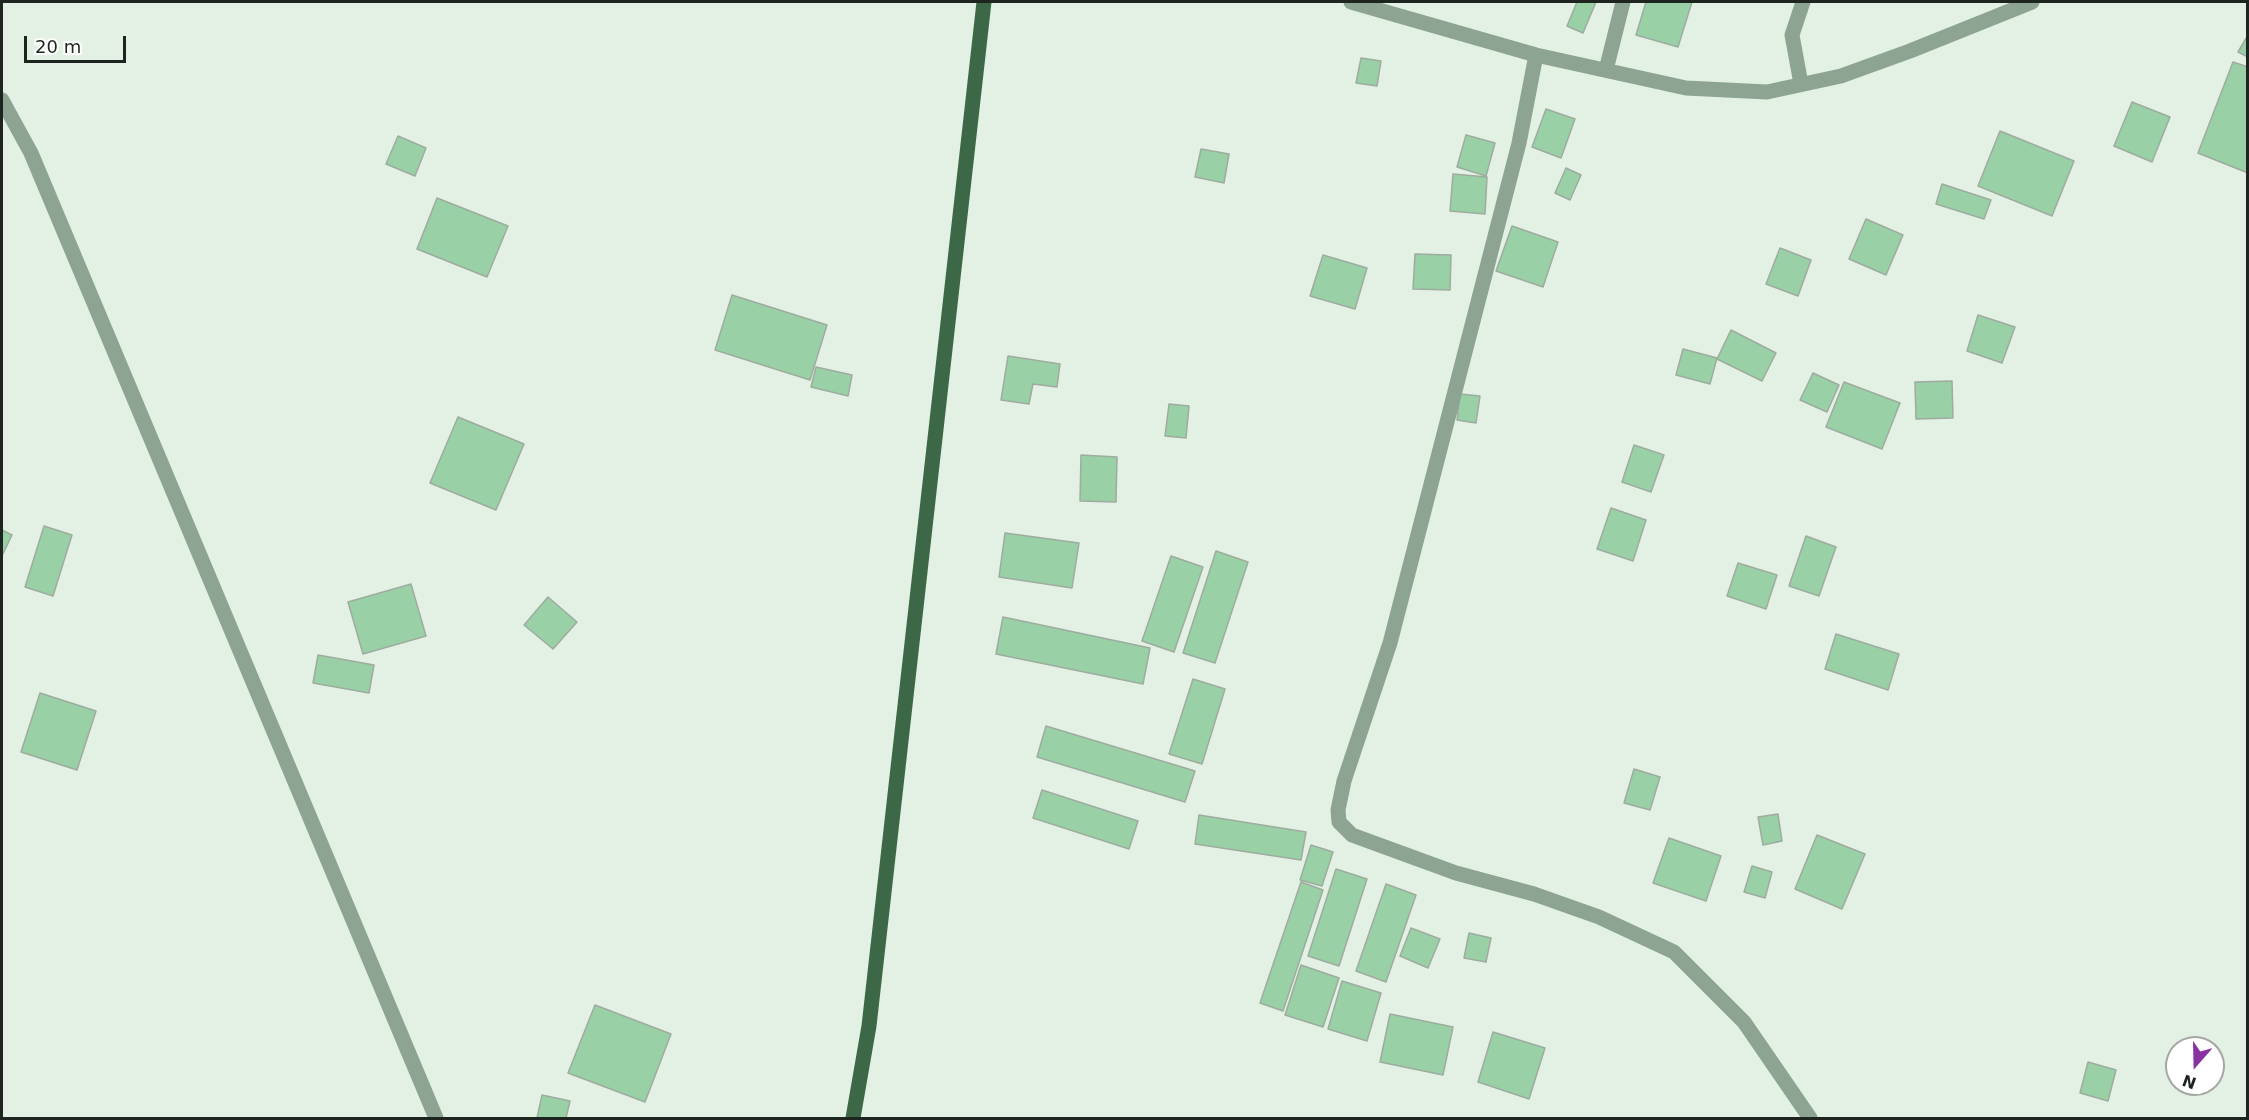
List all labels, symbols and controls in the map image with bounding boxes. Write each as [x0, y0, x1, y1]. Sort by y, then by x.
scale bar [27, 24, 129, 62]
text: 20 m [35, 36, 81, 57]
north arrow [2165, 1036, 2225, 1096]
text: N [2180, 1070, 2199, 1093]

